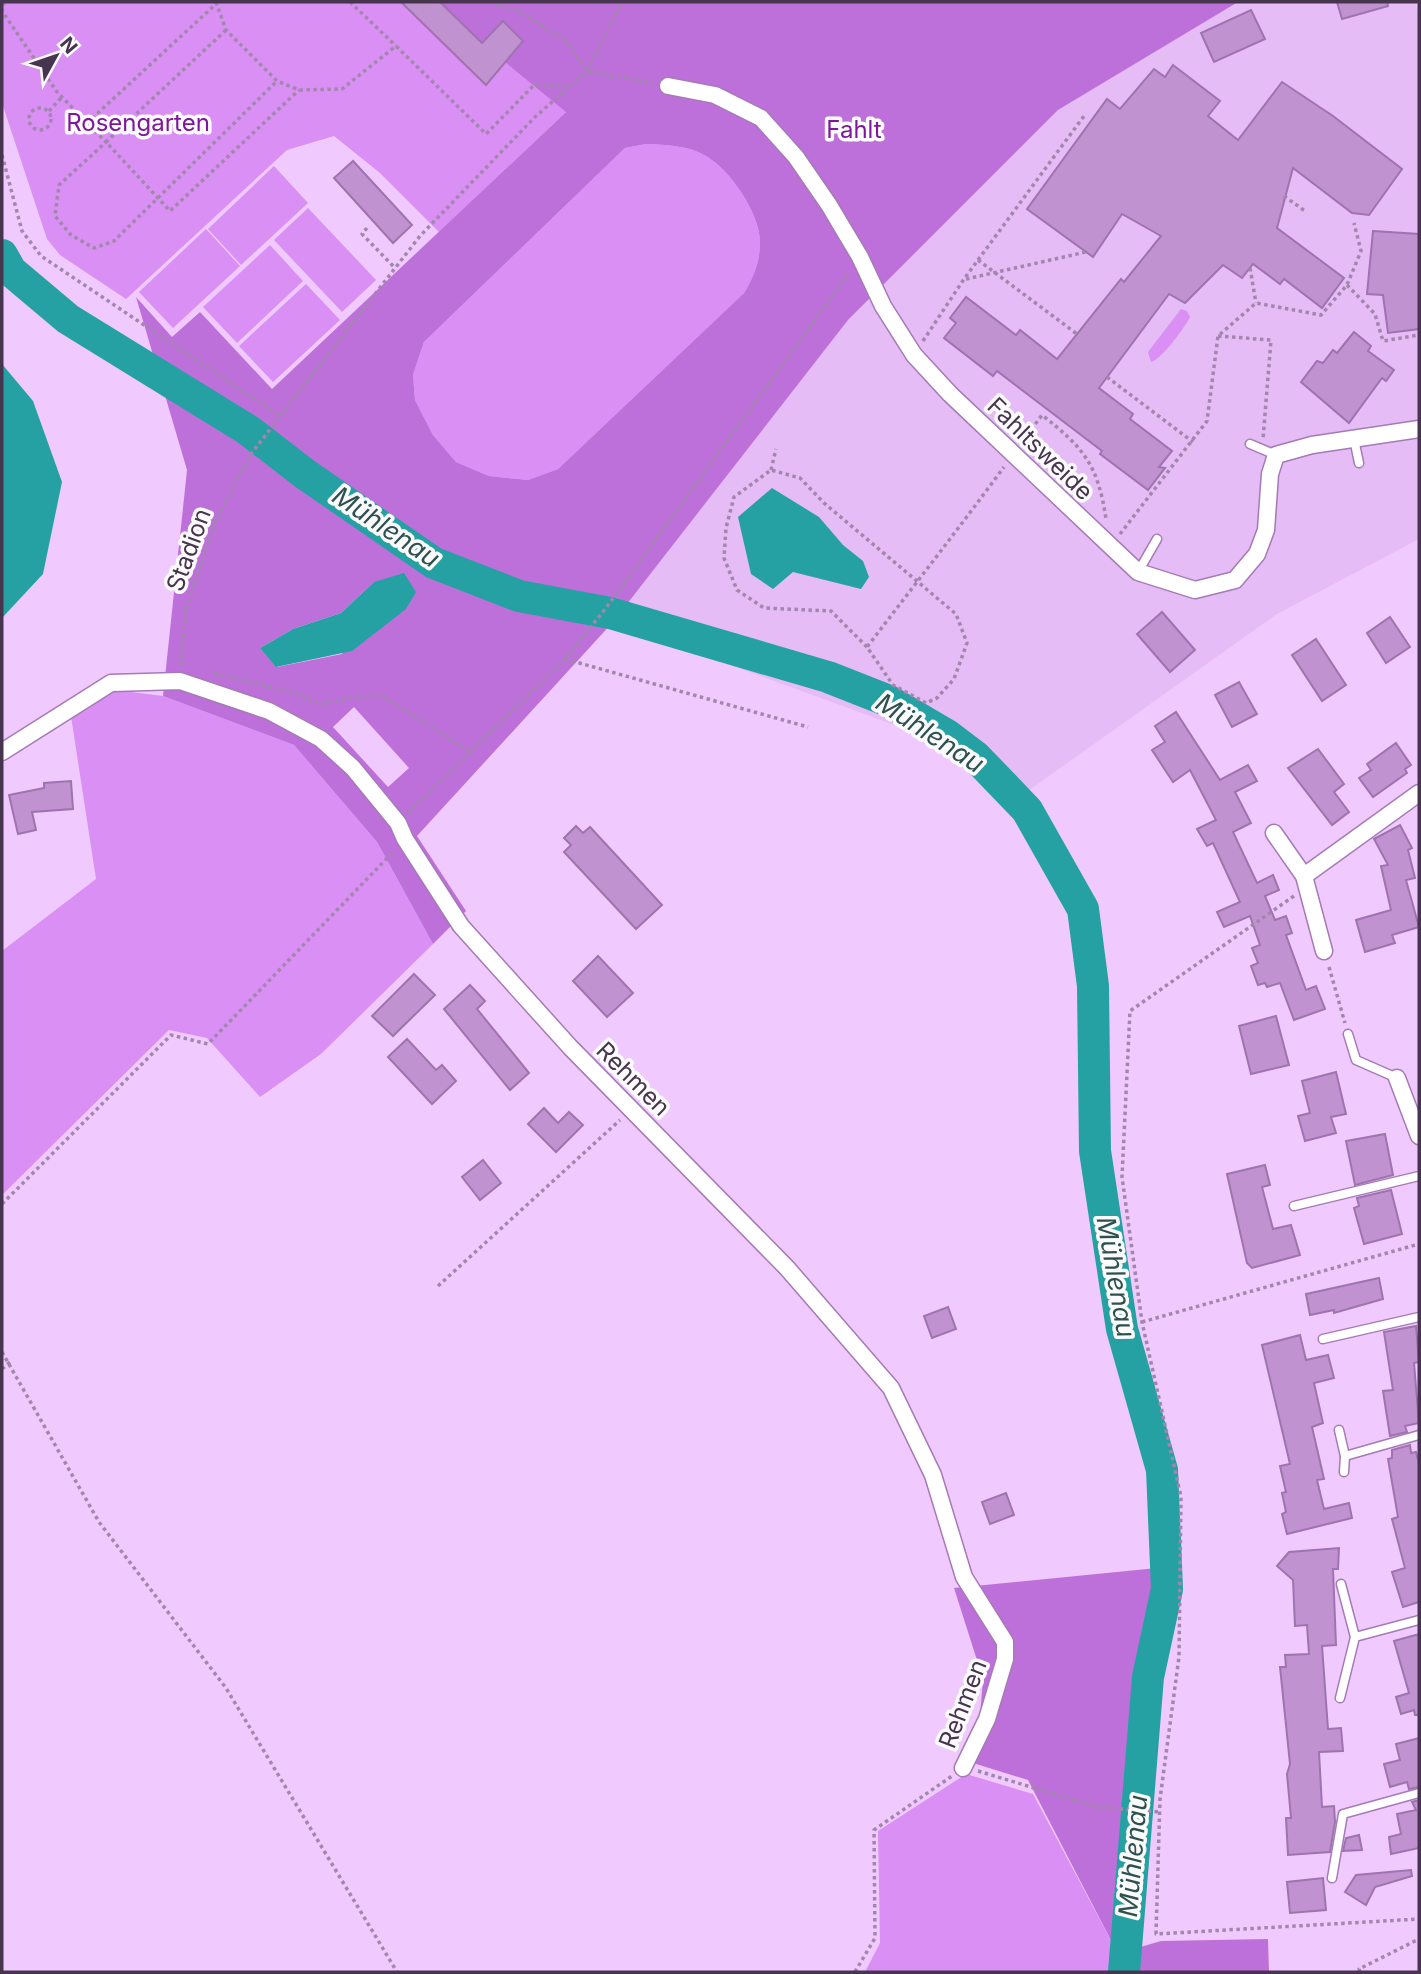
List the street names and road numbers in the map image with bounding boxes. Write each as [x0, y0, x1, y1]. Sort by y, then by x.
street label: Fahltsweide [982, 391, 1099, 506]
street label: Stadion [160, 504, 217, 595]
street label: Rehmen [590, 1036, 676, 1122]
street label: Rehmen [932, 1655, 993, 1752]

